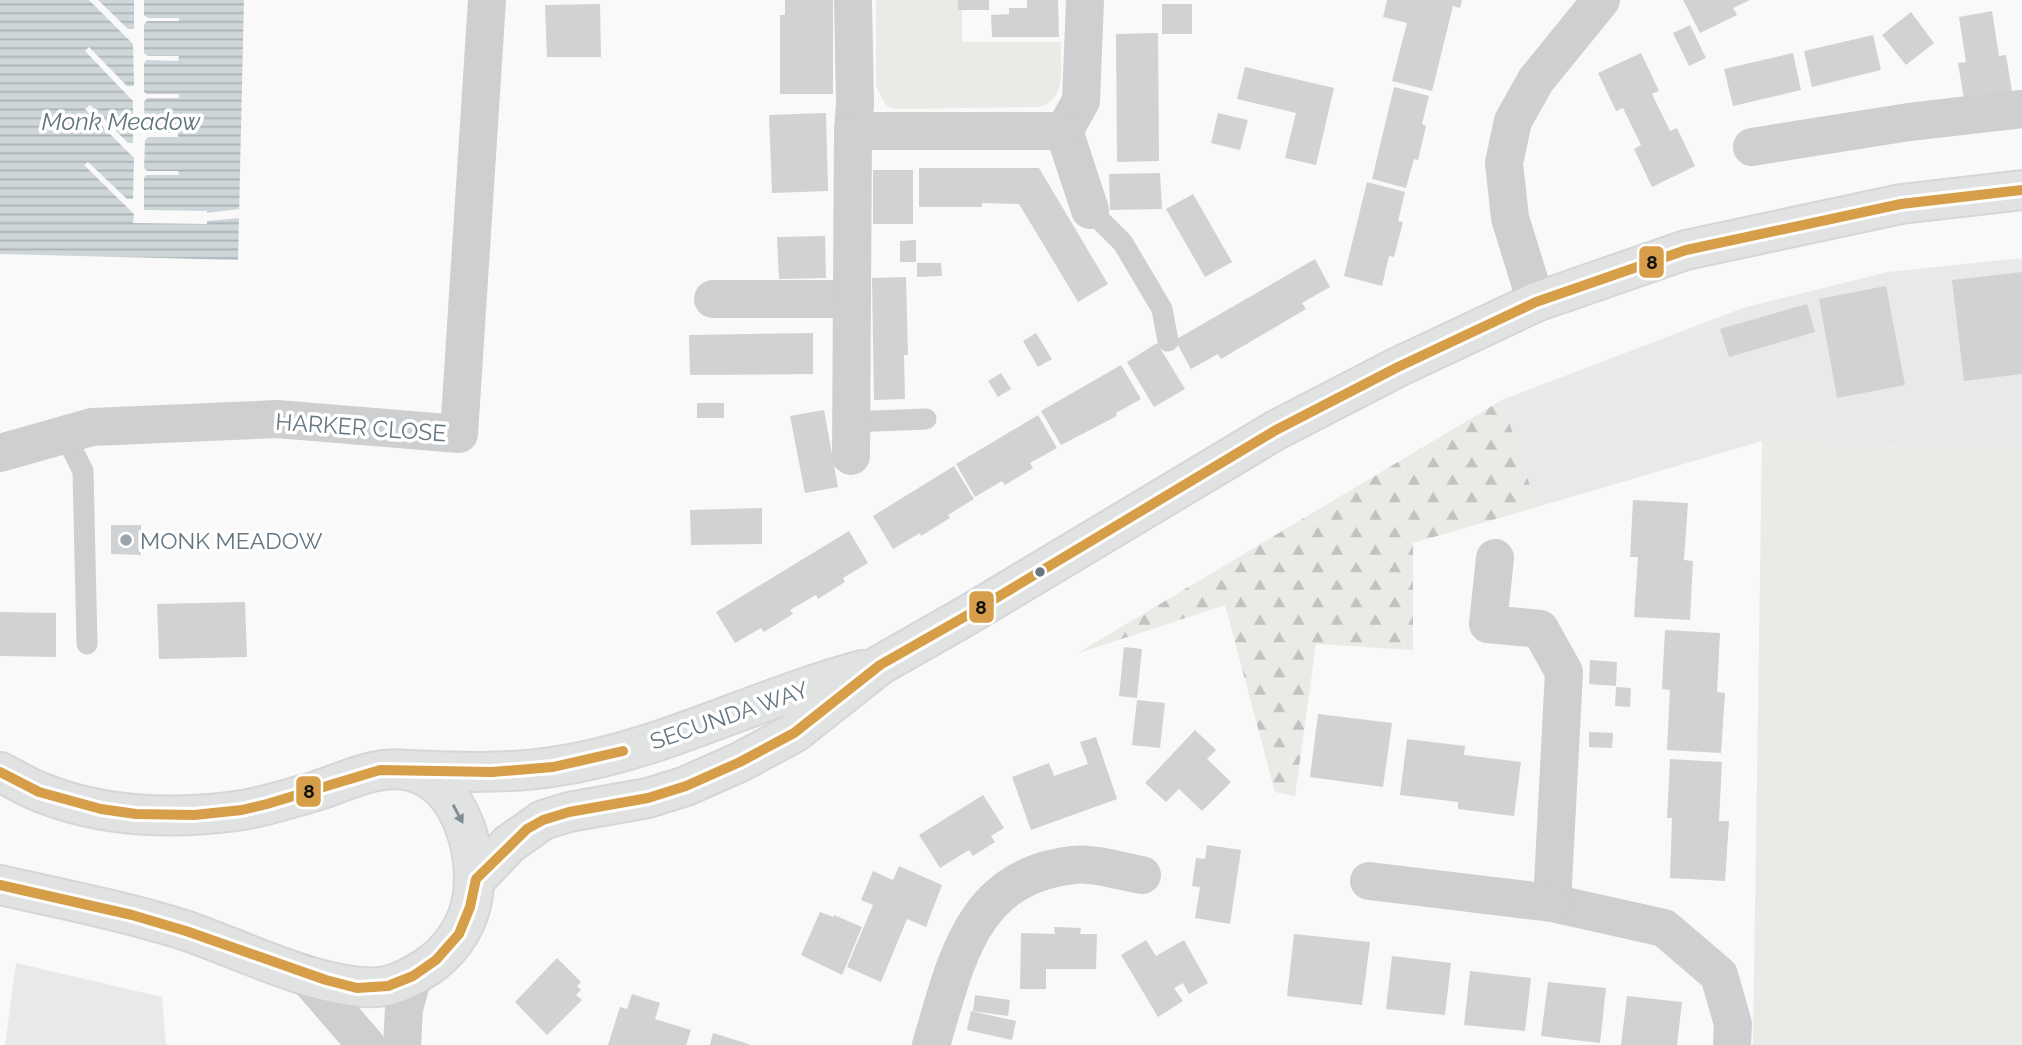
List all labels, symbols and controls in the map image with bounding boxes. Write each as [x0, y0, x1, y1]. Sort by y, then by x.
water label: Monk Meadow [42, 107, 201, 136]
line badge: 8 [1638, 245, 1665, 279]
text: 8 [1646, 251, 1658, 273]
street label: HARKER CLOSE [275, 408, 447, 446]
place label: MONK MEADOW [140, 527, 322, 554]
marker: MONK MEADOW [118, 532, 134, 548]
unlabelled marker [1033, 565, 1047, 579]
line badge: 8 [968, 590, 995, 624]
text: 8 [975, 596, 987, 618]
street label: SECUNDA WAY [646, 675, 812, 755]
line badge: 8 [295, 775, 322, 808]
text: 8 [303, 780, 315, 802]
one-way arrow [452, 804, 464, 823]

